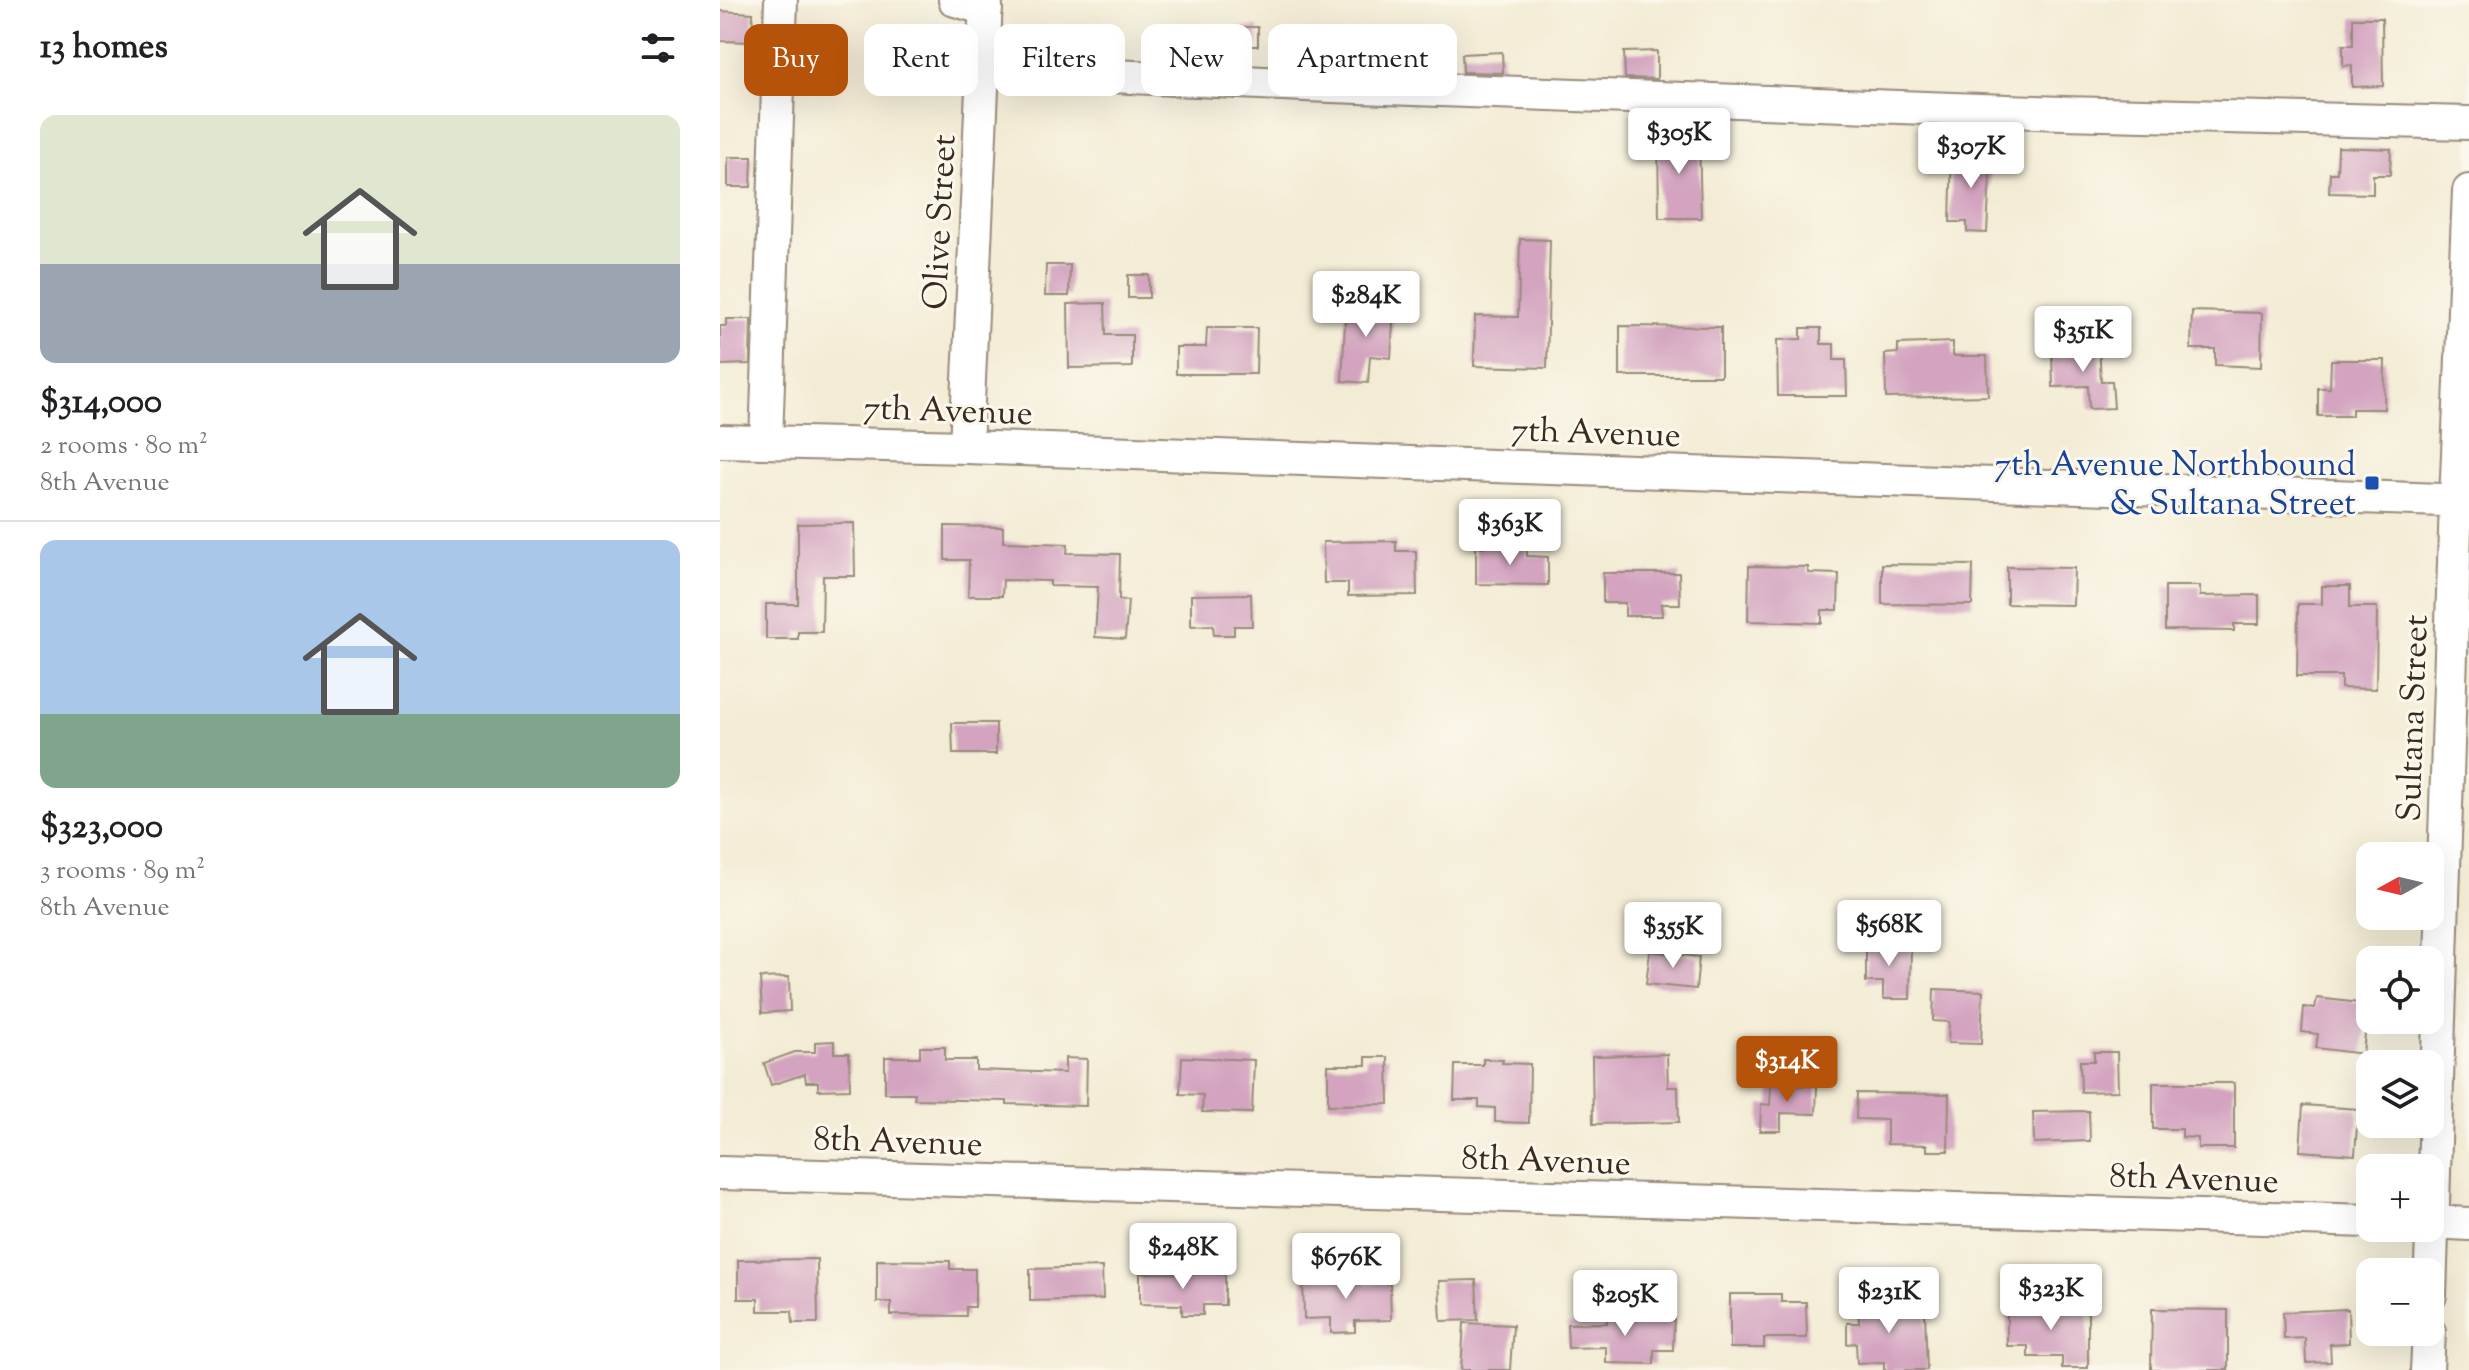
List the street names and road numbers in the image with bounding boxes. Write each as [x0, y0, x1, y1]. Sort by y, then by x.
street label: Olive Street [912, 133, 971, 311]
street label: 7th Avenue [862, 385, 1033, 440]
street label: 7th Avenue [1510, 407, 1681, 462]
street label: Sultana Street [2386, 613, 2443, 822]
street label: 8th Avenue [812, 1116, 983, 1171]
street label: 8th Avenue [1460, 1135, 1631, 1190]
street label: 8th Avenue [2108, 1153, 2279, 1208]

